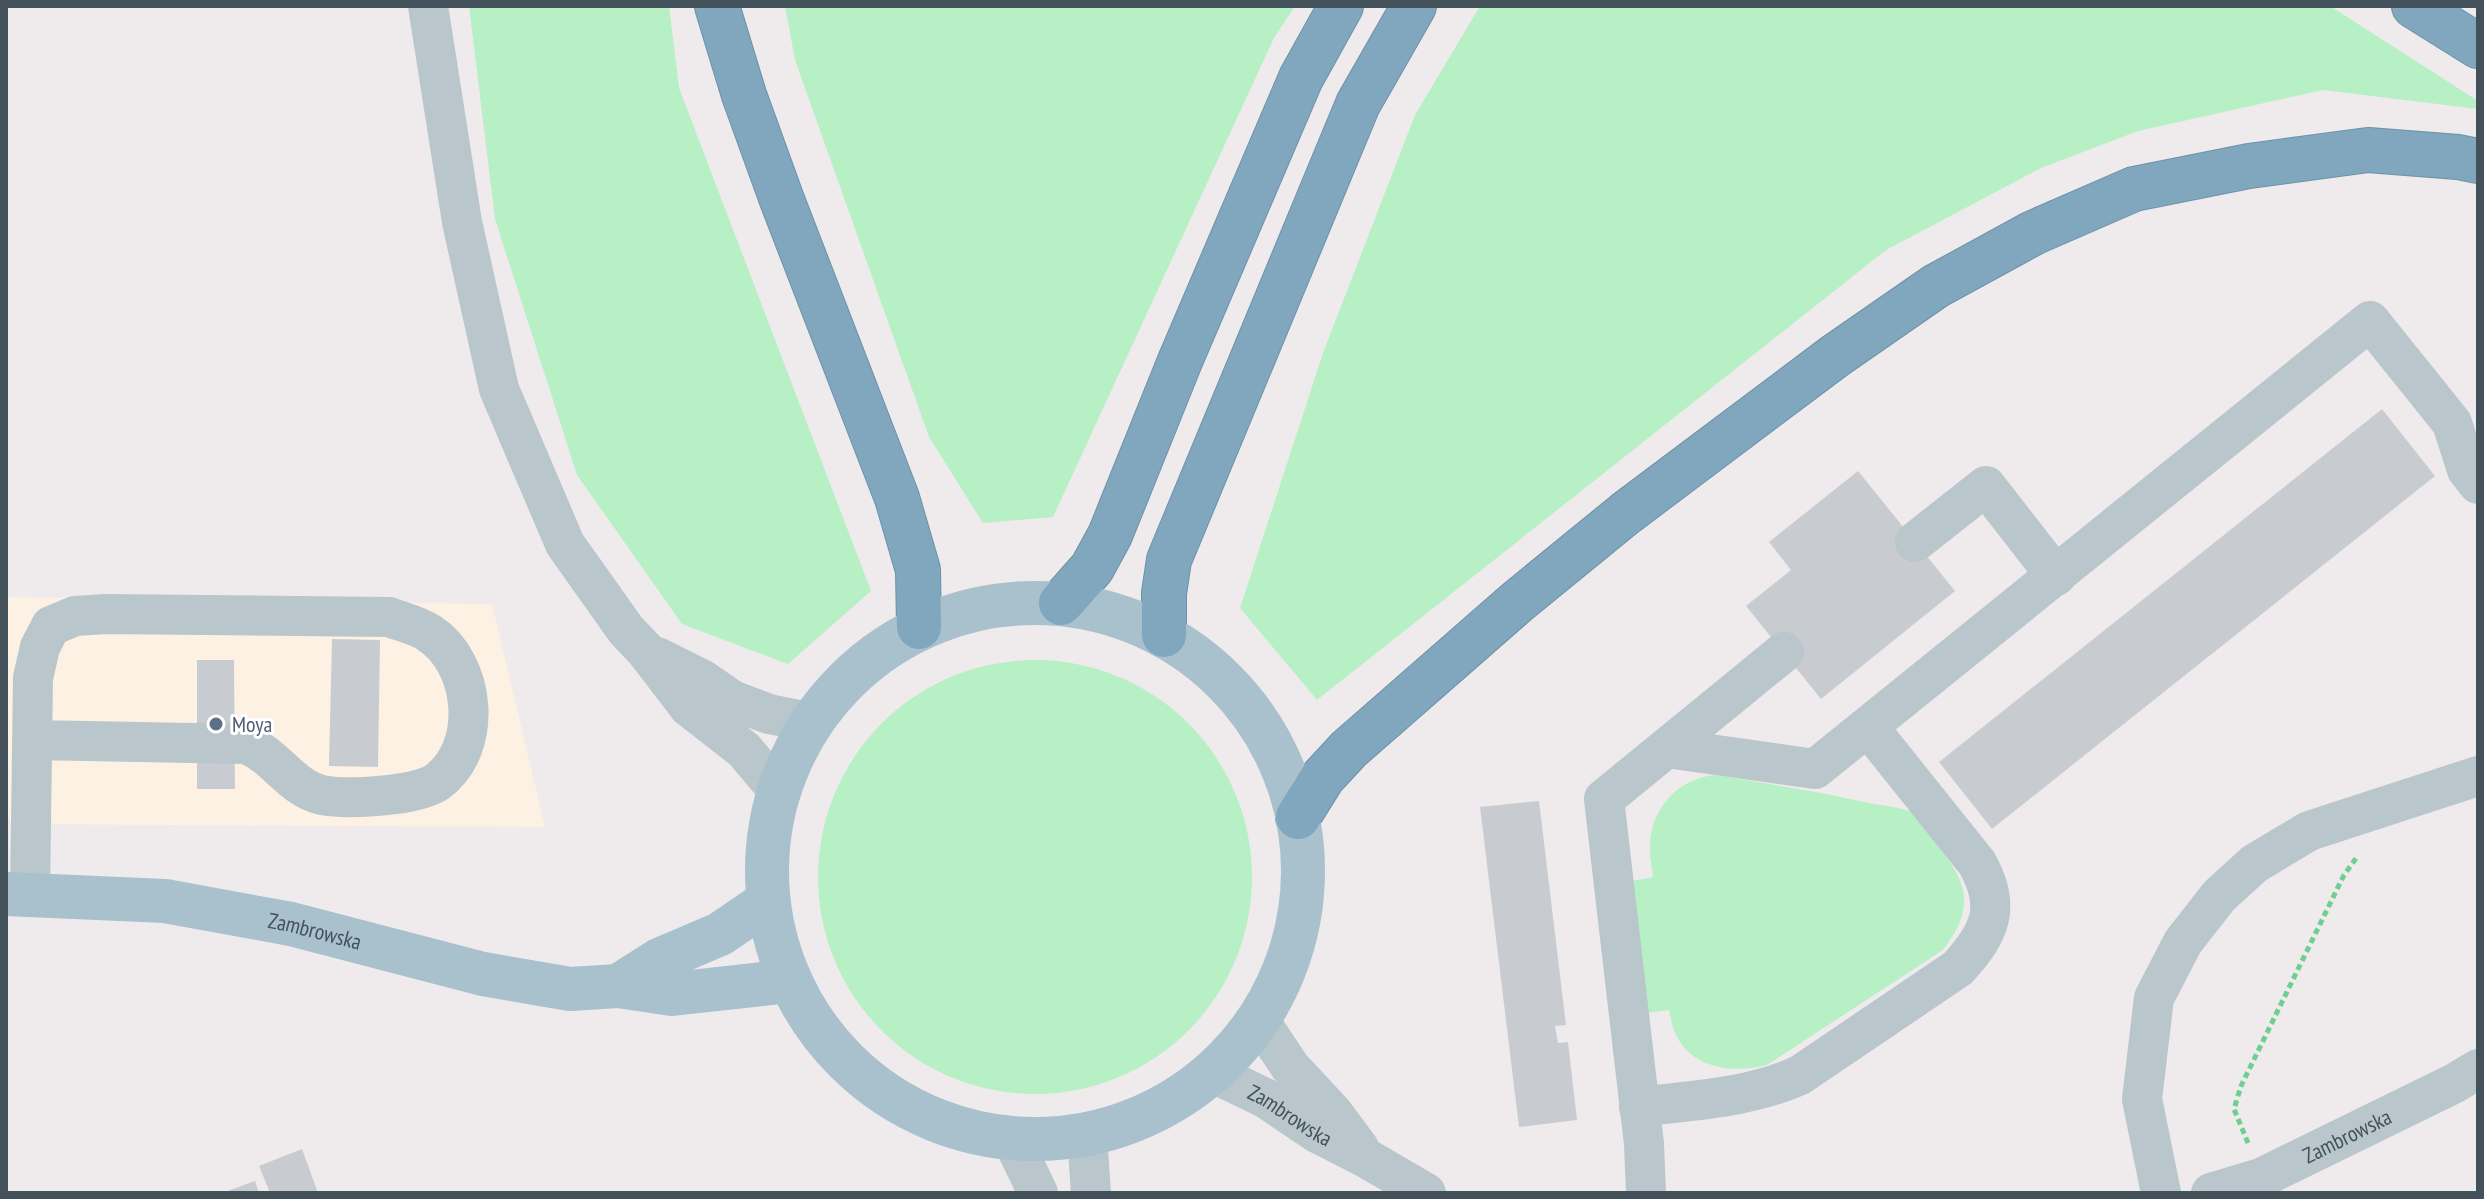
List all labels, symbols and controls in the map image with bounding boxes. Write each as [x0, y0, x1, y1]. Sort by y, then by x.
place label: Moya [232, 710, 272, 738]
marker: Moya [207, 715, 225, 733]
street label: Zambrowska [266, 906, 365, 956]
street label: Zambrowska [1243, 1078, 1337, 1152]
street label: Zambrowska [2298, 1102, 2396, 1169]

